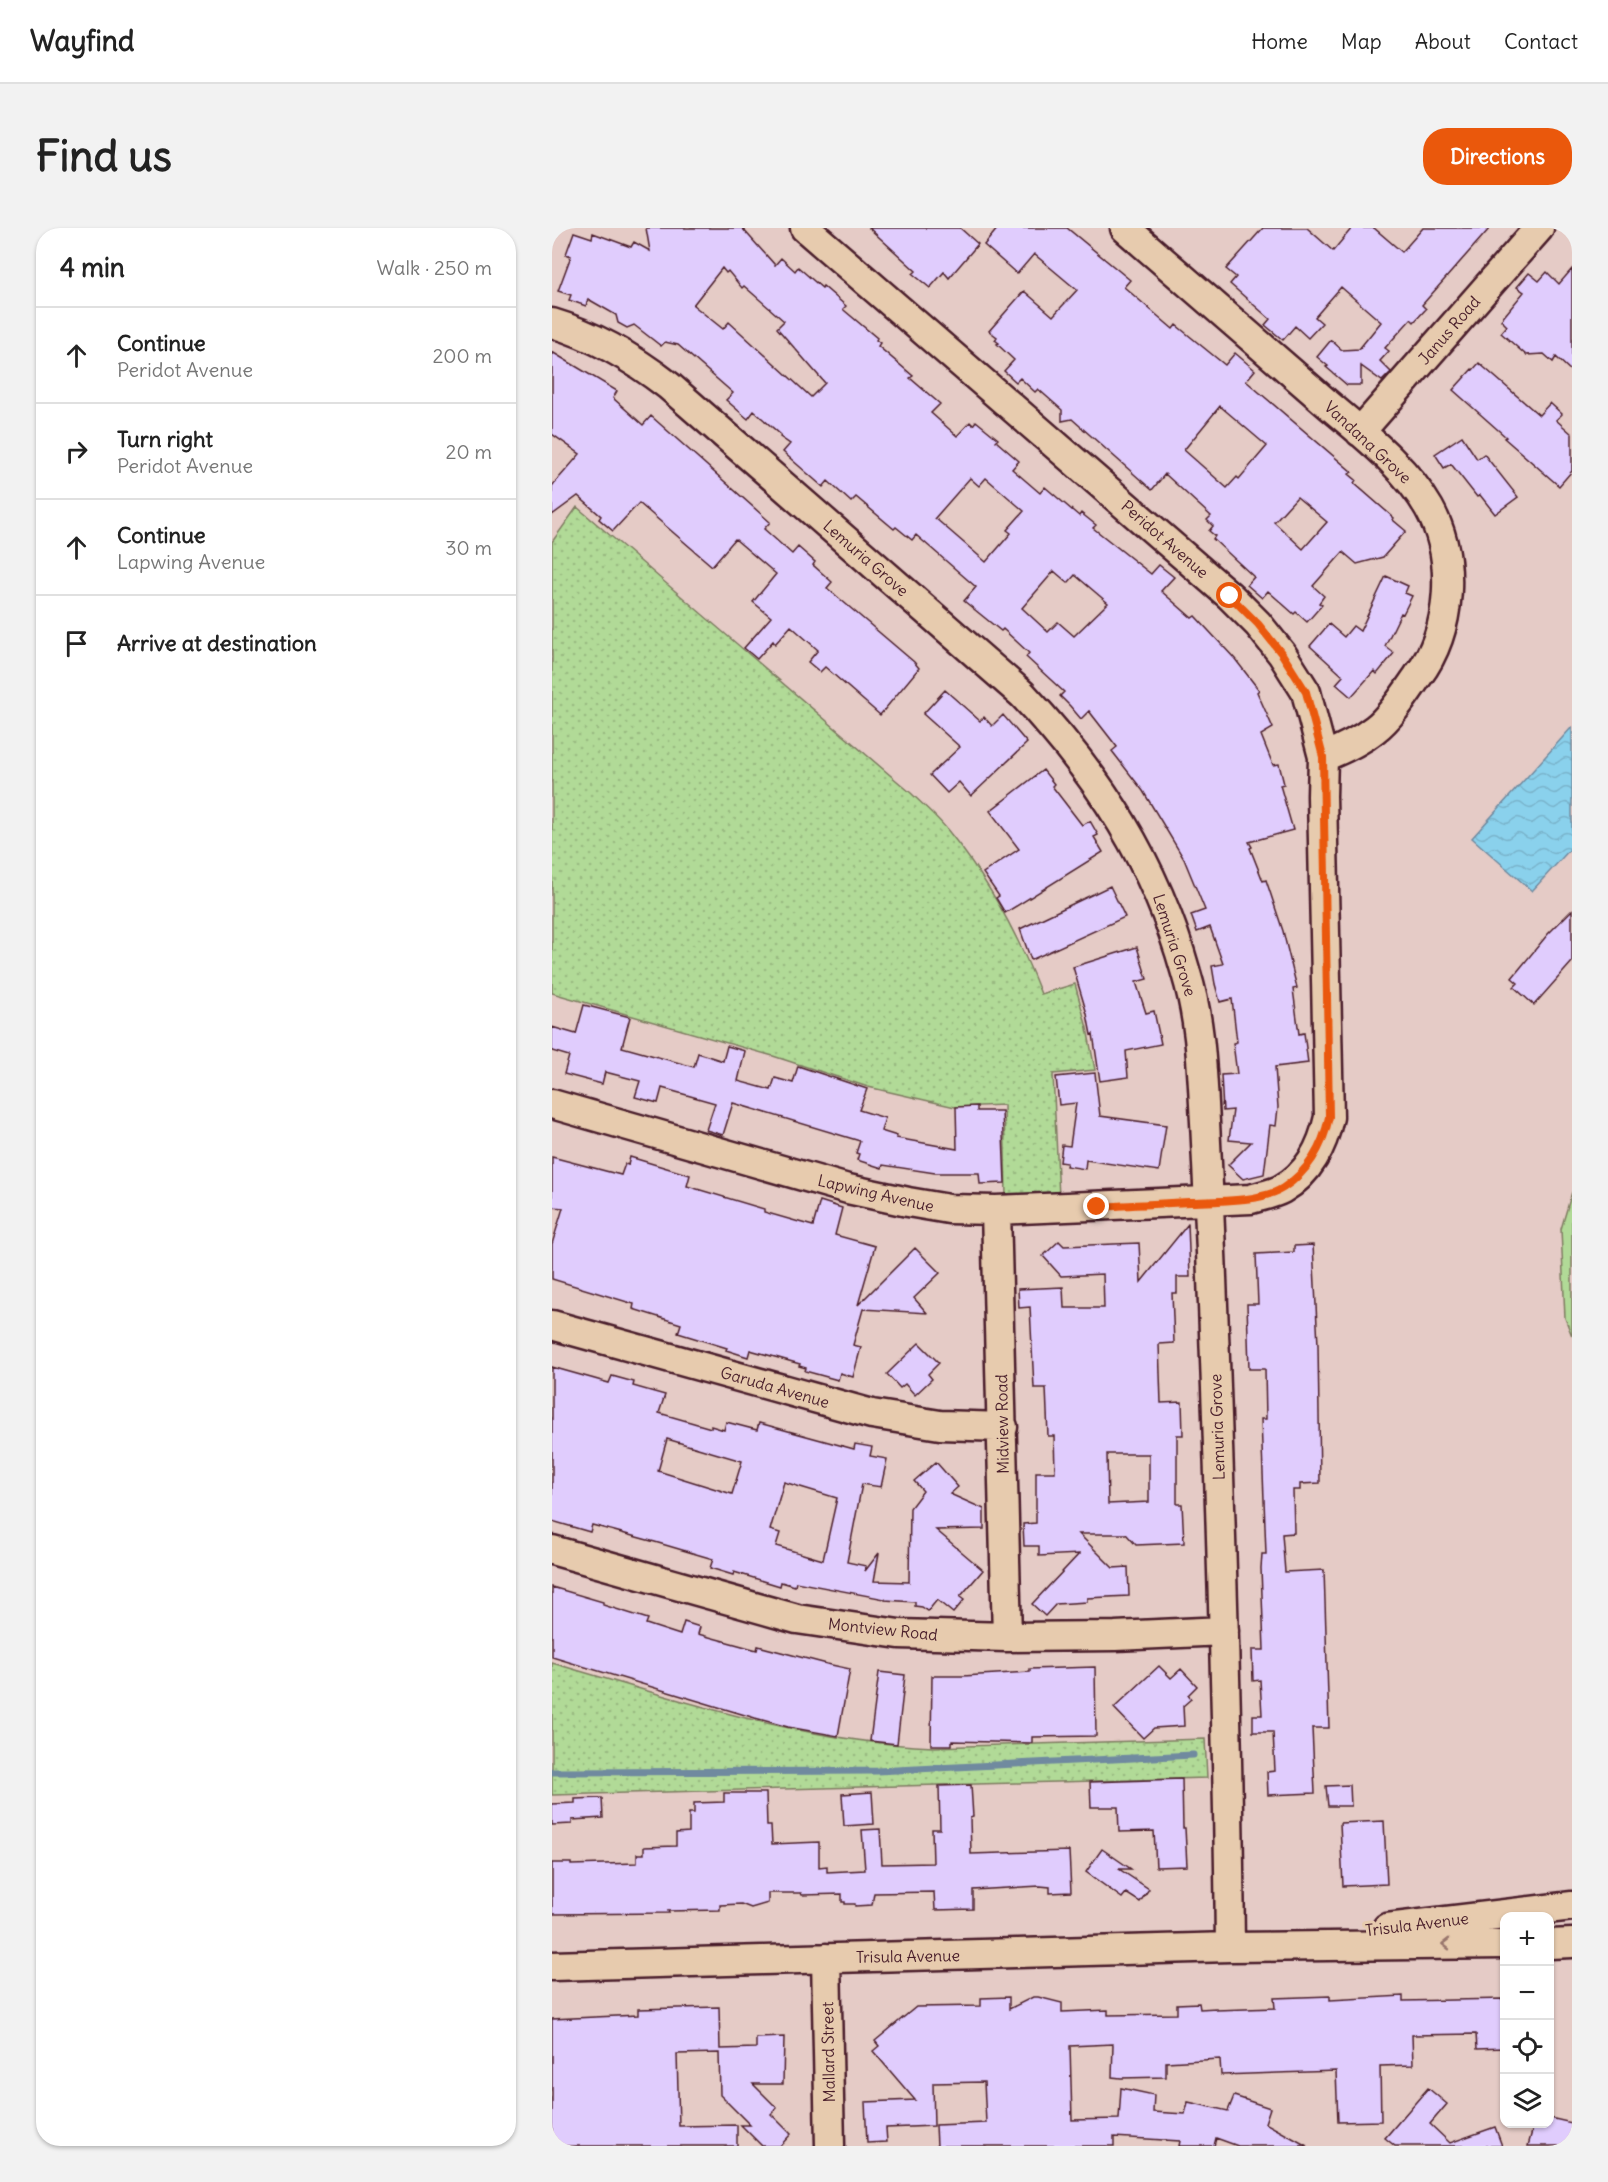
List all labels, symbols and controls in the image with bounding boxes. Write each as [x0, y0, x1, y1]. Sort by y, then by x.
text: Wayfind [30, 23, 134, 59]
text: Home [1251, 28, 1308, 55]
text: Map [1341, 28, 1382, 55]
text: About [1415, 28, 1471, 55]
text: Contact [1504, 28, 1578, 55]
button: Directions [1423, 128, 1572, 185]
text: Find us [36, 130, 172, 182]
text: 4 min [60, 251, 125, 284]
text: Walk · 250 m [377, 255, 492, 280]
street label: Janus Road [1414, 292, 1484, 368]
text: Continue [117, 329, 206, 357]
icon: ahead [60, 339, 93, 372]
text: 200 m [432, 343, 492, 368]
text: Peridot Avenue [117, 357, 253, 382]
street label: Vandana Grove [1320, 397, 1416, 487]
text: Turn right [117, 425, 213, 453]
icon: right [60, 435, 93, 468]
text: 20 m [446, 439, 492, 464]
text: Peridot Avenue [117, 453, 253, 478]
street label: Peridot Avenue [1117, 496, 1213, 582]
street label: Lemuria Grove [819, 516, 913, 600]
text: Continue [117, 521, 206, 549]
icon: ahead [60, 531, 93, 564]
text: 30 m [445, 535, 492, 560]
text: Lapwing Avenue [117, 549, 265, 574]
route start [1216, 582, 1242, 608]
icon: arrive [60, 627, 93, 660]
text: Arrive at destination [117, 629, 317, 657]
street label: Lemuria Grove [1149, 891, 1201, 999]
street label: Lapwing Avenue [816, 1170, 936, 1216]
route end [1083, 1193, 1109, 1219]
street label: Garuda Avenue [718, 1362, 832, 1412]
street label: Lemuria Grove [1205, 1373, 1229, 1481]
street label: Midview Road [991, 1374, 1013, 1474]
street label: Montview Road [827, 1613, 939, 1645]
street label: Trisula Avenue [1364, 1908, 1470, 1940]
map controls [1500, 1912, 1554, 2128]
button: + [1500, 1912, 1554, 1966]
one-way arrow [1442, 1938, 1451, 1950]
street label: Trisula Avenue [856, 1945, 960, 1967]
button: − [1500, 1966, 1554, 2020]
street label: Mallard Street [817, 2001, 839, 2102]
button: locate [1500, 2020, 1554, 2074]
button: layers [1500, 2074, 1554, 2128]

